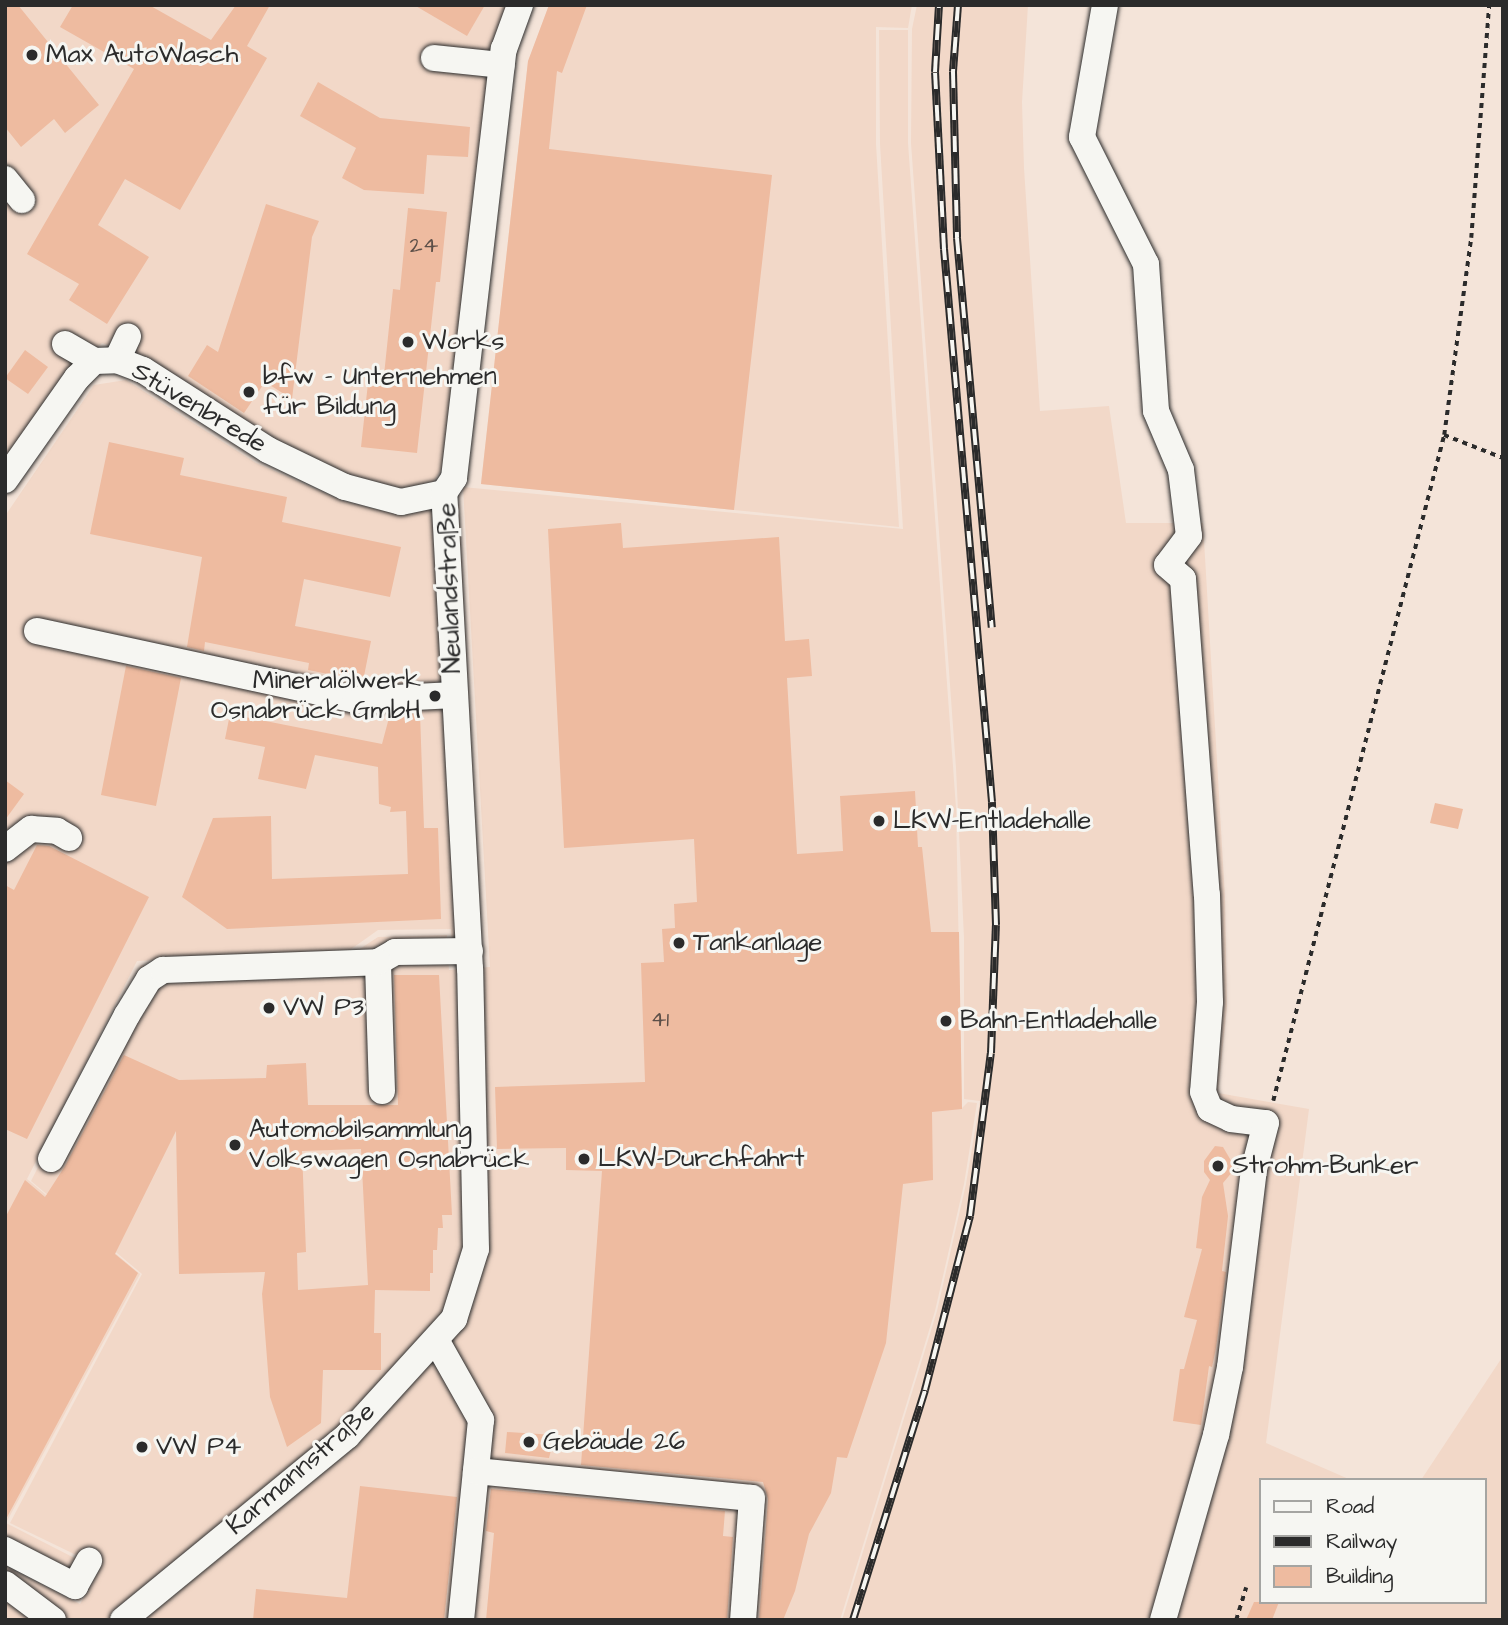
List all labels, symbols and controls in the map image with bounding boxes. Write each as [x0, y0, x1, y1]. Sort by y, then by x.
place label: Max AutoWasch [46, 39, 238, 71]
marker: Max AutoWasch [24, 47, 40, 63]
house number: 24 [410, 231, 438, 259]
place label: Works [422, 326, 504, 358]
marker: Works [400, 334, 416, 350]
street label: Stüvenbrede [126, 356, 272, 460]
place label: bfw - Unternehmen für Bildung [263, 361, 497, 422]
marker: bfw - Unternehmen für Bildung [241, 384, 257, 400]
street label: Neulandstraße [431, 502, 469, 674]
place label: Mineralölwerk Osnabrück GmbH [211, 665, 421, 726]
marker: Mineralölwerk Osnabrück GmbH [427, 688, 443, 704]
place label: LKW-Entladehalle [893, 805, 1091, 837]
marker: LKW-Entladehalle [871, 813, 887, 829]
place label: Tankanlage [693, 927, 822, 959]
marker: Tankanlage [671, 935, 687, 951]
place label: VW P3 [283, 992, 364, 1024]
marker: VW P3 [261, 1000, 277, 1016]
house number: 41 [651, 1005, 669, 1033]
place label: Bahn-Entladehalle [960, 1005, 1158, 1037]
marker: Bahn-Entladehalle [938, 1013, 954, 1029]
place label: Automobilsammlung Volkswagen Osnabrück [249, 1114, 529, 1176]
marker: Automobilsammlung Volkswagen Osnabrück [227, 1137, 243, 1153]
place label: LKW-Durchfahrt [598, 1143, 804, 1175]
place label: Strohm-Bunker [1232, 1150, 1418, 1182]
marker: LKW-Durchfahrt [576, 1151, 592, 1167]
marker: Strohm-Bunker [1210, 1158, 1226, 1174]
street label: Karmannstraße [220, 1396, 382, 1542]
place label: Gebäude 26 [543, 1426, 685, 1458]
place label: VW P4 [156, 1431, 241, 1463]
marker: Gebäude 26 [521, 1434, 537, 1450]
marker: VW P4 [134, 1439, 150, 1455]
legend [1260, 1478, 1487, 1604]
text: Road [1326, 1492, 1374, 1521]
text: Railway [1326, 1527, 1397, 1556]
text: Building [1326, 1562, 1393, 1591]

